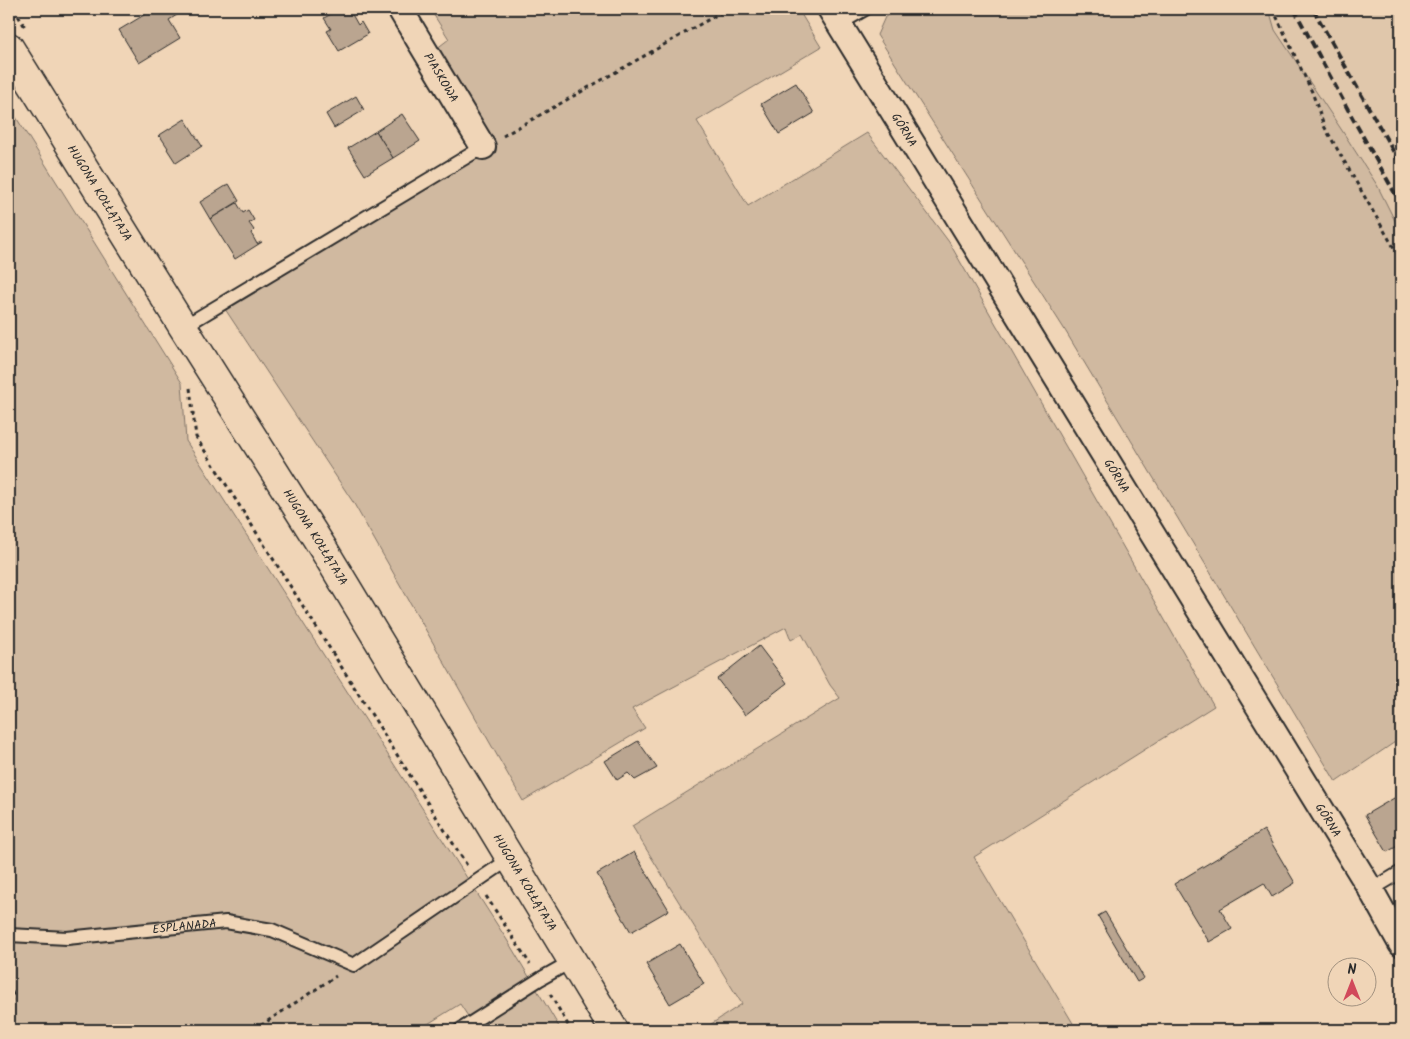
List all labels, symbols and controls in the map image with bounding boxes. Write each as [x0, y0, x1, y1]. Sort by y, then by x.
street label: PIASKOWA [419, 49, 464, 106]
street label: GÓRNA [886, 109, 922, 151]
street label: HUGONA KOŁŁĄTAJA [62, 141, 137, 245]
street label: GÓRNA [1099, 455, 1135, 497]
street label: HUGONA KOŁŁĄTAJA [278, 485, 353, 589]
street label: GÓRNA [1310, 799, 1346, 841]
street label: HUGONA KOŁŁĄTAJA [488, 830, 562, 935]
street label: ESPLANADA [151, 914, 217, 939]
north arrow [1328, 956, 1378, 1006]
text: N [1348, 959, 1357, 981]

